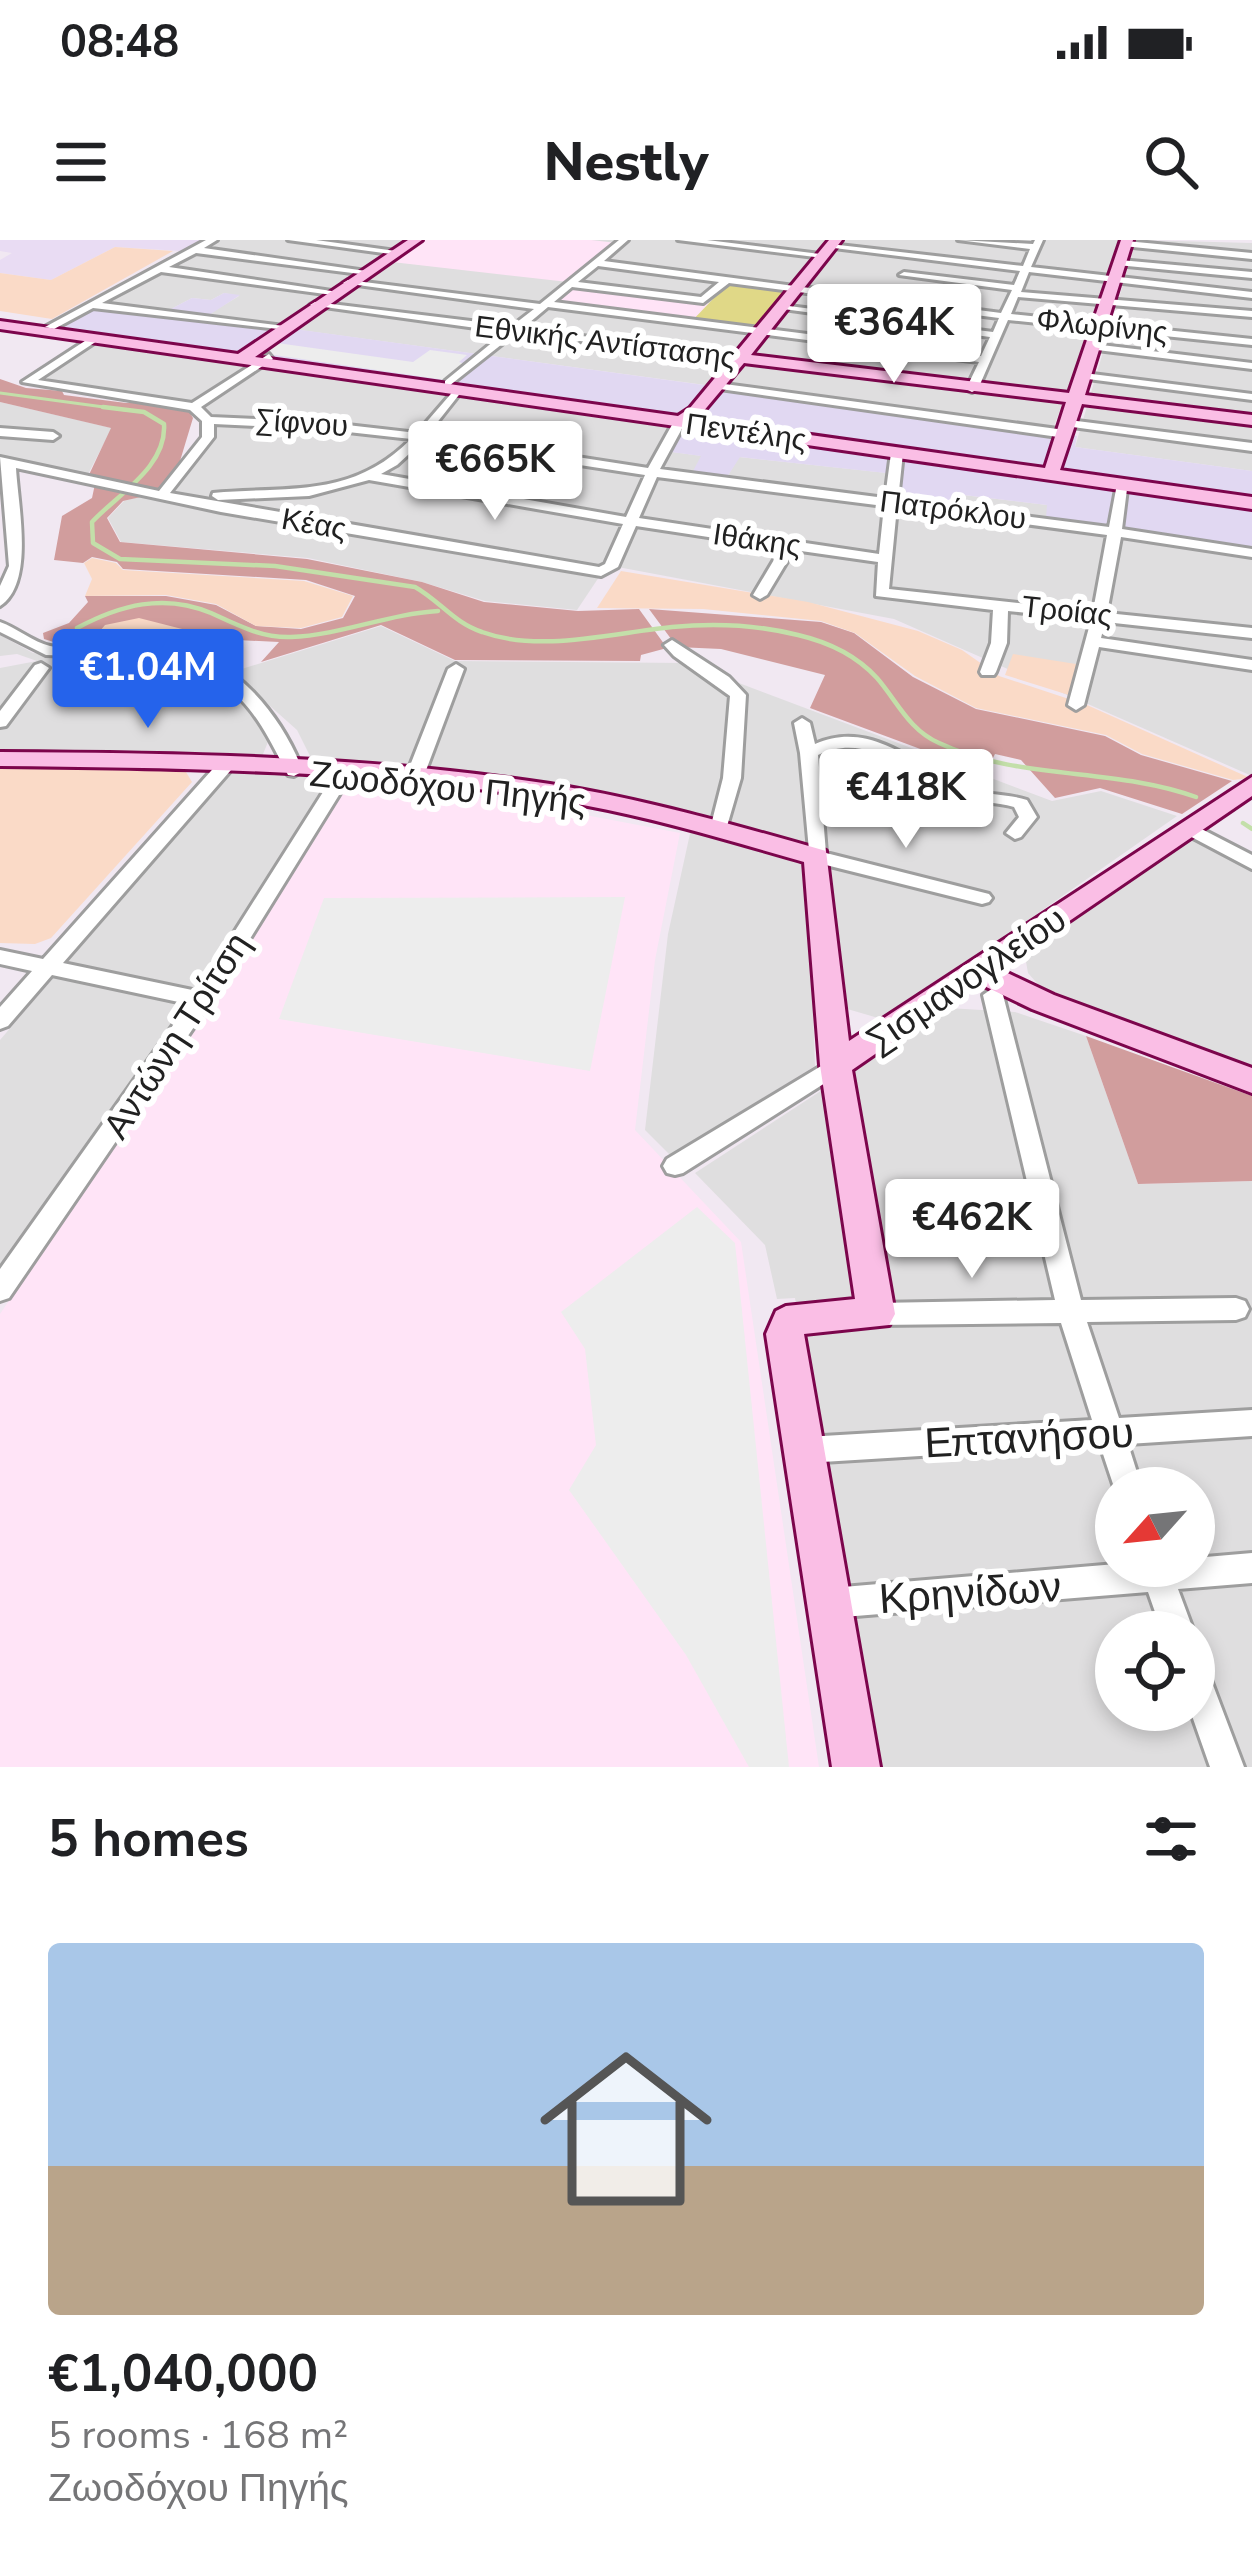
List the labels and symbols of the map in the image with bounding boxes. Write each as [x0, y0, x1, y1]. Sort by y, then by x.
pin: €364K [810, 284, 978, 386]
street label: Φλωρίνης [1034, 299, 1170, 354]
street label: Εθνικής Αντίστασης [472, 306, 738, 379]
street label: Σίφνου [255, 400, 349, 447]
street label: Πεντέλης [683, 404, 809, 461]
pin: €665K [411, 421, 579, 523]
street label: Πατρόκλου [877, 481, 1029, 540]
street label: Κέας [278, 499, 350, 550]
street label: Ιθάκης [710, 514, 804, 567]
street label: Τροίας [1020, 586, 1114, 637]
pin: €1.04M [50, 629, 246, 731]
pin: €418K [822, 749, 990, 851]
street label: Ζωοδόχου Πηγής [307, 750, 588, 827]
street label: Σισμανογλείου [858, 895, 1076, 1065]
street label: Αντώνη Τρίτση [92, 923, 262, 1148]
pin: €462K [888, 1179, 1056, 1281]
street label: Επτανήσου [923, 1405, 1135, 1472]
north arrow [1095, 1467, 1215, 1587]
street label: Κρηνίδων [877, 1559, 1063, 1628]

